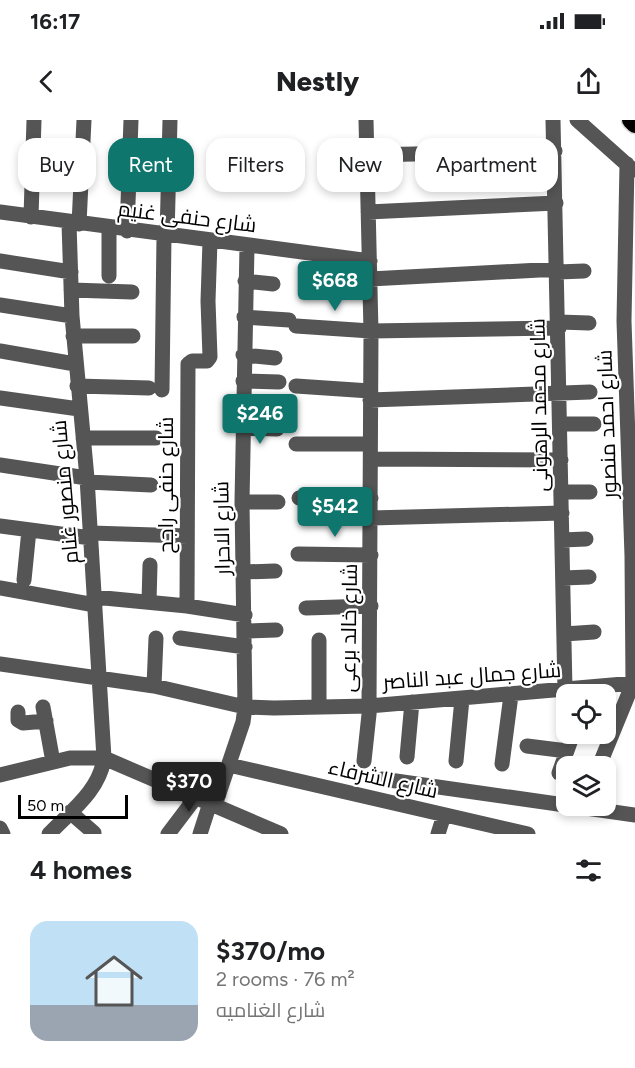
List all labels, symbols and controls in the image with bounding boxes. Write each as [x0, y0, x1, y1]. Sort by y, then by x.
text: 16:17 [30, 8, 80, 35]
icon: back [30, 65, 63, 98]
text: Nestly [276, 65, 359, 98]
icon: share [572, 65, 605, 98]
chip: Buy [18, 138, 96, 192]
chip: Rent [108, 138, 194, 192]
chip: Filters [206, 138, 305, 192]
chip: New [317, 138, 403, 192]
chip: Apartment [415, 138, 558, 192]
street label: شارع حنفى غنيم [116, 196, 258, 239]
pin: $668 [299, 261, 371, 312]
text: $668 [312, 268, 358, 292]
street label: شارع محمد الرهونى [524, 318, 555, 492]
street label: شارع احمد منصور [591, 349, 624, 500]
pin: $246 [224, 394, 296, 445]
text: $246 [237, 401, 283, 425]
street label: شارع حنفى راجح [153, 417, 180, 553]
street label: شارع منصور غنام [46, 419, 85, 565]
street label: شارع الاحرار [208, 481, 237, 576]
pin: $542 [299, 487, 371, 538]
text: $542 [312, 494, 358, 518]
street label: شارع خالد برعى [335, 563, 364, 693]
street label: شارع جمال عبد الناصر [381, 657, 562, 696]
map controls [556, 684, 616, 816]
button: locate [556, 684, 616, 744]
street label: شارع الشرفاء [325, 754, 440, 805]
button: layers [556, 756, 616, 816]
pin: $370 [153, 762, 225, 813]
text: $370 [166, 769, 212, 793]
scale bar [18, 792, 128, 820]
text: 50 m [27, 796, 64, 815]
text: 4 homes [30, 854, 132, 886]
icon: filters [572, 854, 605, 887]
text: $370/mo [216, 935, 325, 967]
icon: home [78, 945, 150, 1017]
text: 2 rooms · 76 m² [216, 967, 355, 991]
text: شارع الغناميه [216, 998, 325, 1022]

